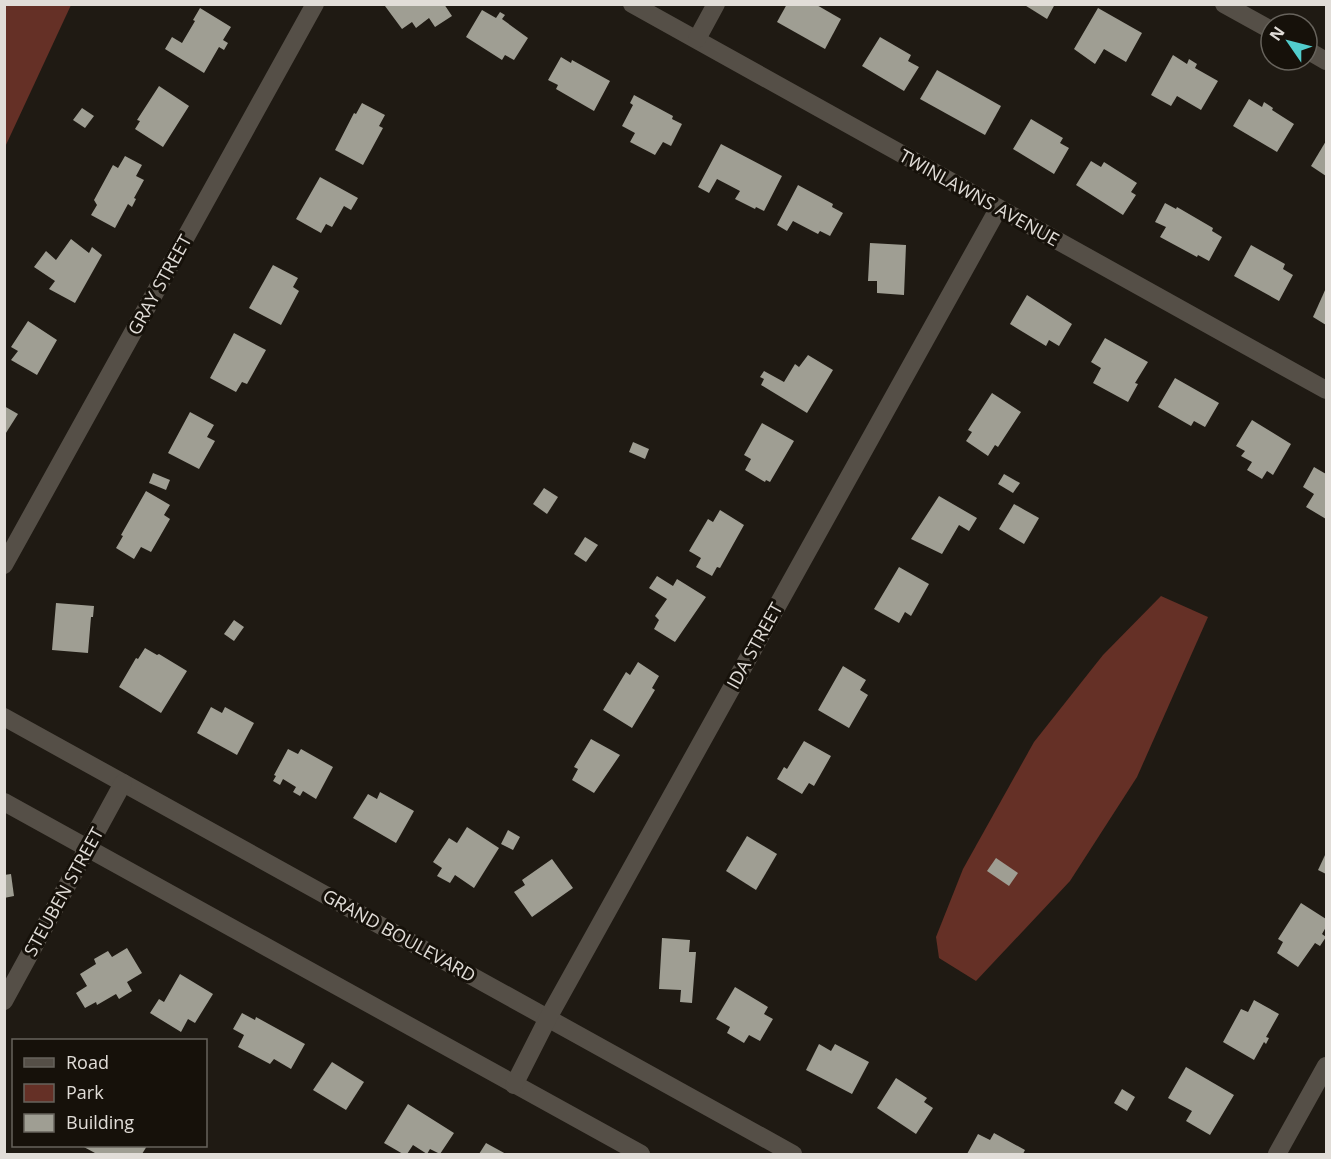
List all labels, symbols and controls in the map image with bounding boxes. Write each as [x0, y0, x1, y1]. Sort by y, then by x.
north arrow [1259, 12, 1319, 72]
text: N [1264, 22, 1289, 45]
street label: TWINLAWNS AVENUE [895, 143, 1064, 251]
street label: GRAY STREET [122, 230, 197, 339]
street label: IDA STREET [721, 598, 788, 693]
street label: STEUBEN STREET [18, 823, 108, 960]
street label: GRAND BOULEVARD [319, 883, 480, 987]
legend [12, 1039, 207, 1147]
text: Road [66, 1050, 109, 1074]
text: Park [66, 1080, 104, 1104]
text: Building [66, 1110, 134, 1134]

